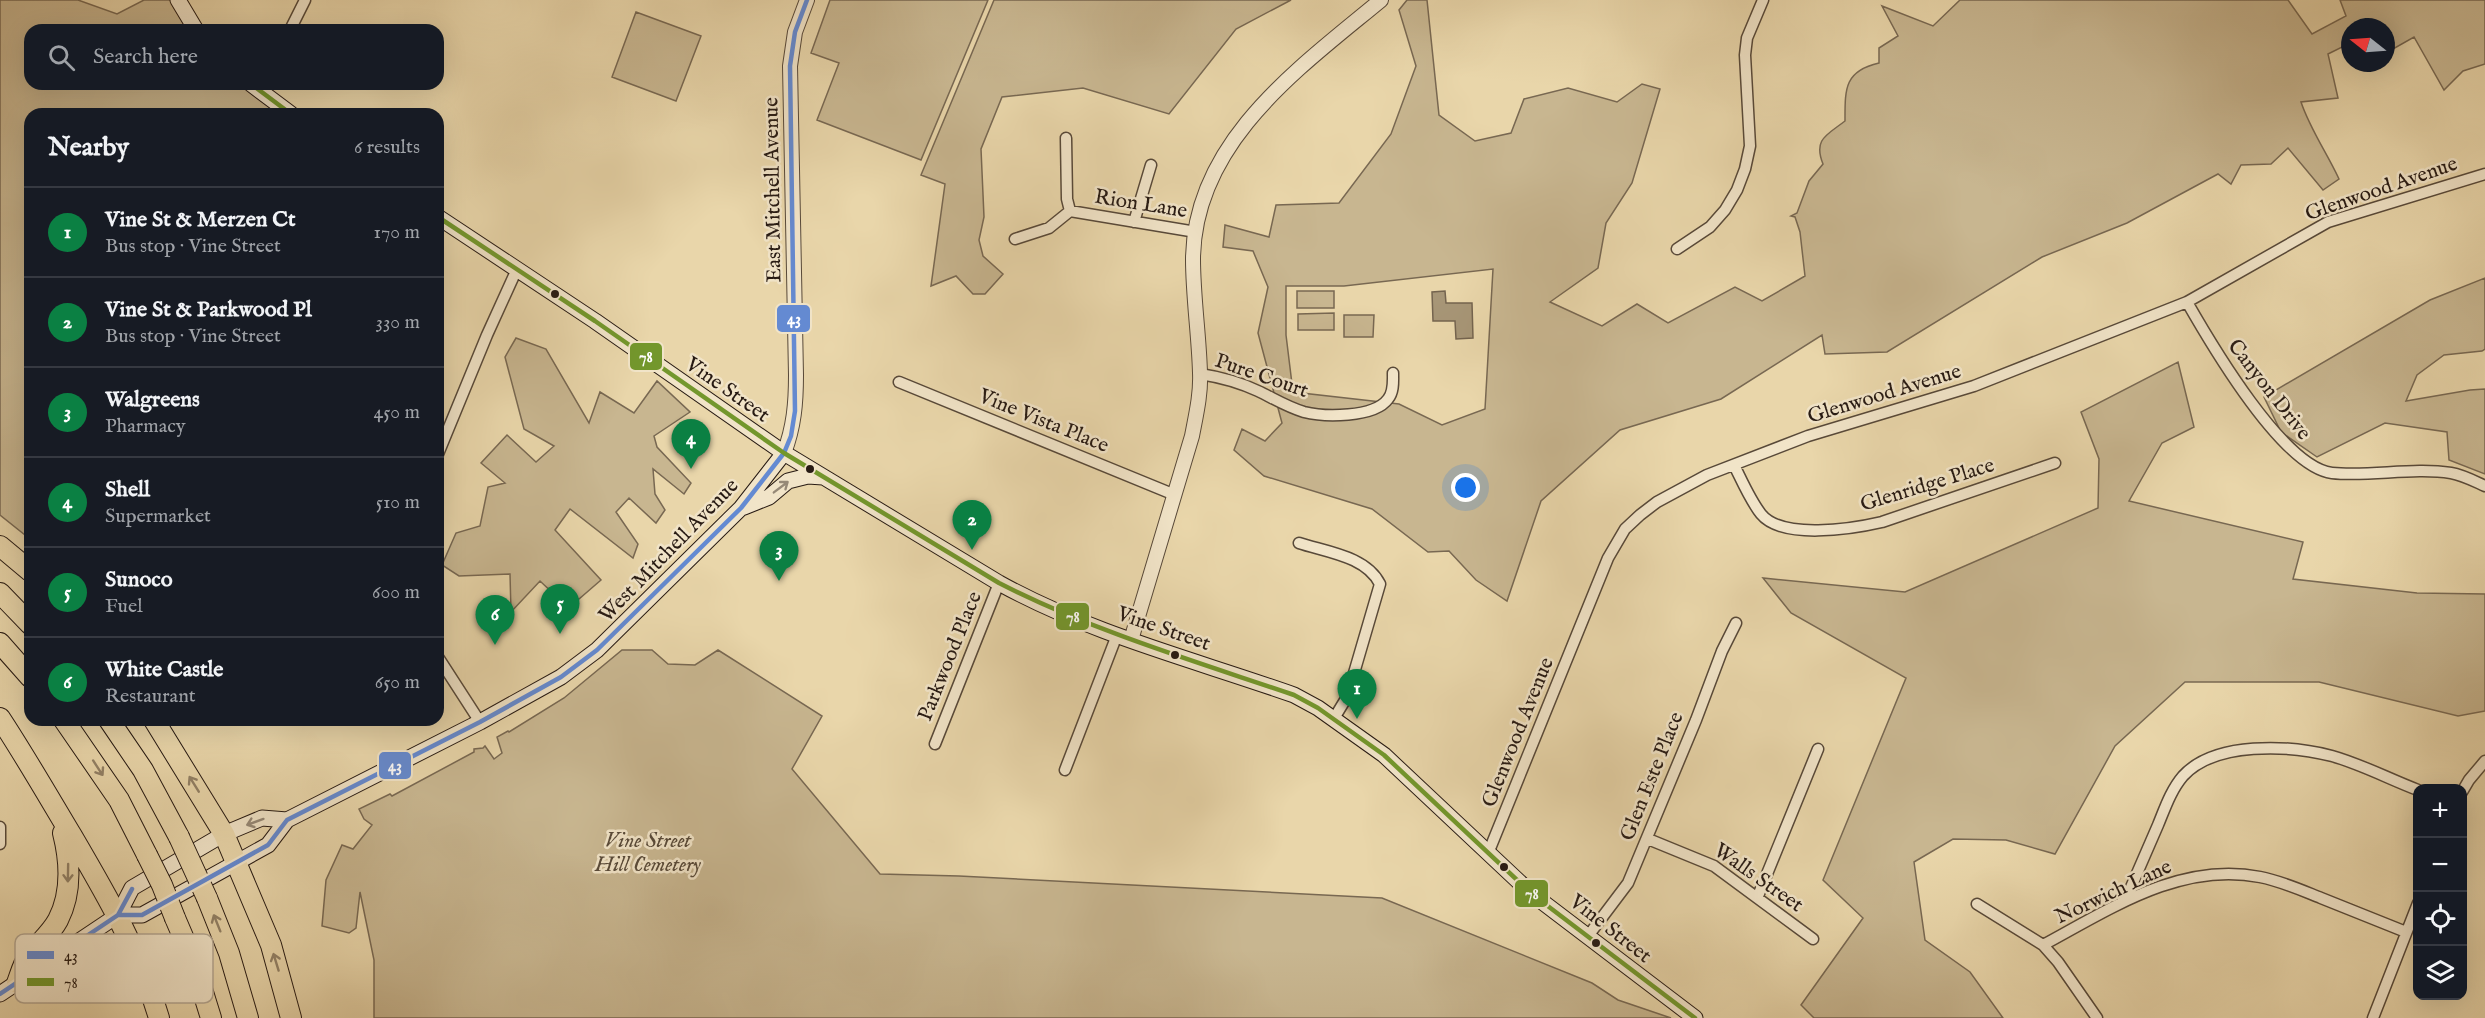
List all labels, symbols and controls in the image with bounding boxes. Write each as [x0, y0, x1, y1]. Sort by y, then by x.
north arrow [2341, 18, 2395, 72]
search box [24, 24, 444, 90]
icon: search [45, 41, 78, 74]
text: Search here [93, 43, 198, 71]
street label: East Mitchell Avenue [758, 97, 789, 283]
text: Nearby [48, 131, 129, 164]
text: 6 results [354, 135, 420, 160]
street label: Glenwood Avenue [2302, 151, 2461, 228]
street label: Rion Lane [1093, 184, 1189, 225]
text: Vine St & Merzen Ct [105, 206, 296, 234]
text: 1 [64, 220, 71, 245]
text: 170 m [374, 220, 420, 245]
text: Bus stop · Vine Street [105, 234, 281, 259]
unlabelled marker [549, 288, 561, 300]
text: Vine St & Parkwood Pl [105, 296, 312, 324]
line badge: 43 [776, 304, 811, 333]
text: 2 [63, 310, 72, 335]
text: 330 m [375, 310, 420, 335]
text: 43 [787, 310, 801, 330]
text: Bus stop · Vine Street [105, 324, 281, 349]
street label: Canyon Drive [2221, 334, 2317, 446]
line badge: 78 [629, 342, 663, 371]
text: 78 [639, 348, 653, 368]
street label: Pure Court [1211, 348, 1312, 405]
street label: Vine Street [679, 351, 775, 429]
street label: Glenwood Avenue [1804, 358, 1965, 431]
street label: Vine Vista Place [973, 383, 1113, 460]
text: Walgreens [105, 386, 200, 414]
text: 3 [64, 400, 71, 425]
text: 450 m [373, 400, 420, 425]
text: Pharmacy [105, 414, 186, 439]
pin: 4 [672, 420, 710, 469]
street label: Glenridge Place [1857, 452, 1998, 519]
unlabelled marker [804, 463, 816, 475]
street label: West Mitchell Avenue [593, 473, 745, 629]
your location [1451, 473, 1480, 502]
text: Shell [105, 476, 150, 504]
one-way arrow [773, 481, 789, 494]
text: 4 [63, 490, 72, 515]
text: 510 m [376, 490, 420, 515]
pin: 2 [952, 500, 992, 550]
text: Supermarket [105, 504, 211, 529]
pin: 3 [760, 532, 798, 581]
text: Sunoco [105, 566, 173, 594]
text: 5 [64, 580, 71, 605]
text: 600 m [372, 580, 420, 605]
pin: 5 [540, 584, 580, 634]
street label: Parkwood Place [912, 587, 989, 725]
text: Fuel [105, 594, 143, 619]
pin: 6 [476, 596, 514, 645]
street label: Vine Street [1112, 601, 1214, 658]
line badge: 78 [1055, 602, 1090, 631]
text: 78 [1066, 608, 1080, 628]
unlabelled marker [1169, 649, 1181, 661]
street label: Glenwood Avenue [1476, 653, 1561, 811]
text: White Castle [105, 656, 223, 684]
text: 6 [63, 670, 72, 695]
text: 650 m [375, 670, 420, 695]
pin: 1 [1338, 670, 1376, 719]
text: Restaurant [105, 684, 196, 709]
street label: Glen Este Place [1614, 708, 1691, 845]
line badge: 43 [378, 751, 412, 780]
text: 43 [388, 757, 402, 777]
one-way arrow [92, 759, 104, 776]
one-way arrow [187, 776, 199, 793]
map controls [2413, 784, 2467, 1000]
button: + [2413, 784, 2467, 838]
one-way arrow [246, 817, 264, 828]
park label: Vine Street Hill Cemetery [594, 828, 701, 879]
street label: Walls Street [1708, 838, 1808, 919]
button: − [2413, 838, 2467, 892]
street label: Norwich Lane [2051, 853, 2177, 931]
unlabelled marker [1498, 861, 1510, 873]
one-way arrow [62, 862, 74, 882]
line badge: 78 [1514, 879, 1549, 908]
text: 78 [1525, 885, 1539, 905]
street label: Vine Street [1563, 888, 1657, 970]
button: locate [2413, 892, 2467, 946]
one-way arrow [210, 914, 221, 932]
legend [15, 934, 213, 1003]
unlabelled marker [1590, 937, 1602, 949]
button: layers [2413, 946, 2467, 1000]
text: 43 [64, 947, 78, 967]
one-way arrow [270, 953, 281, 972]
text: 78 [64, 974, 78, 994]

